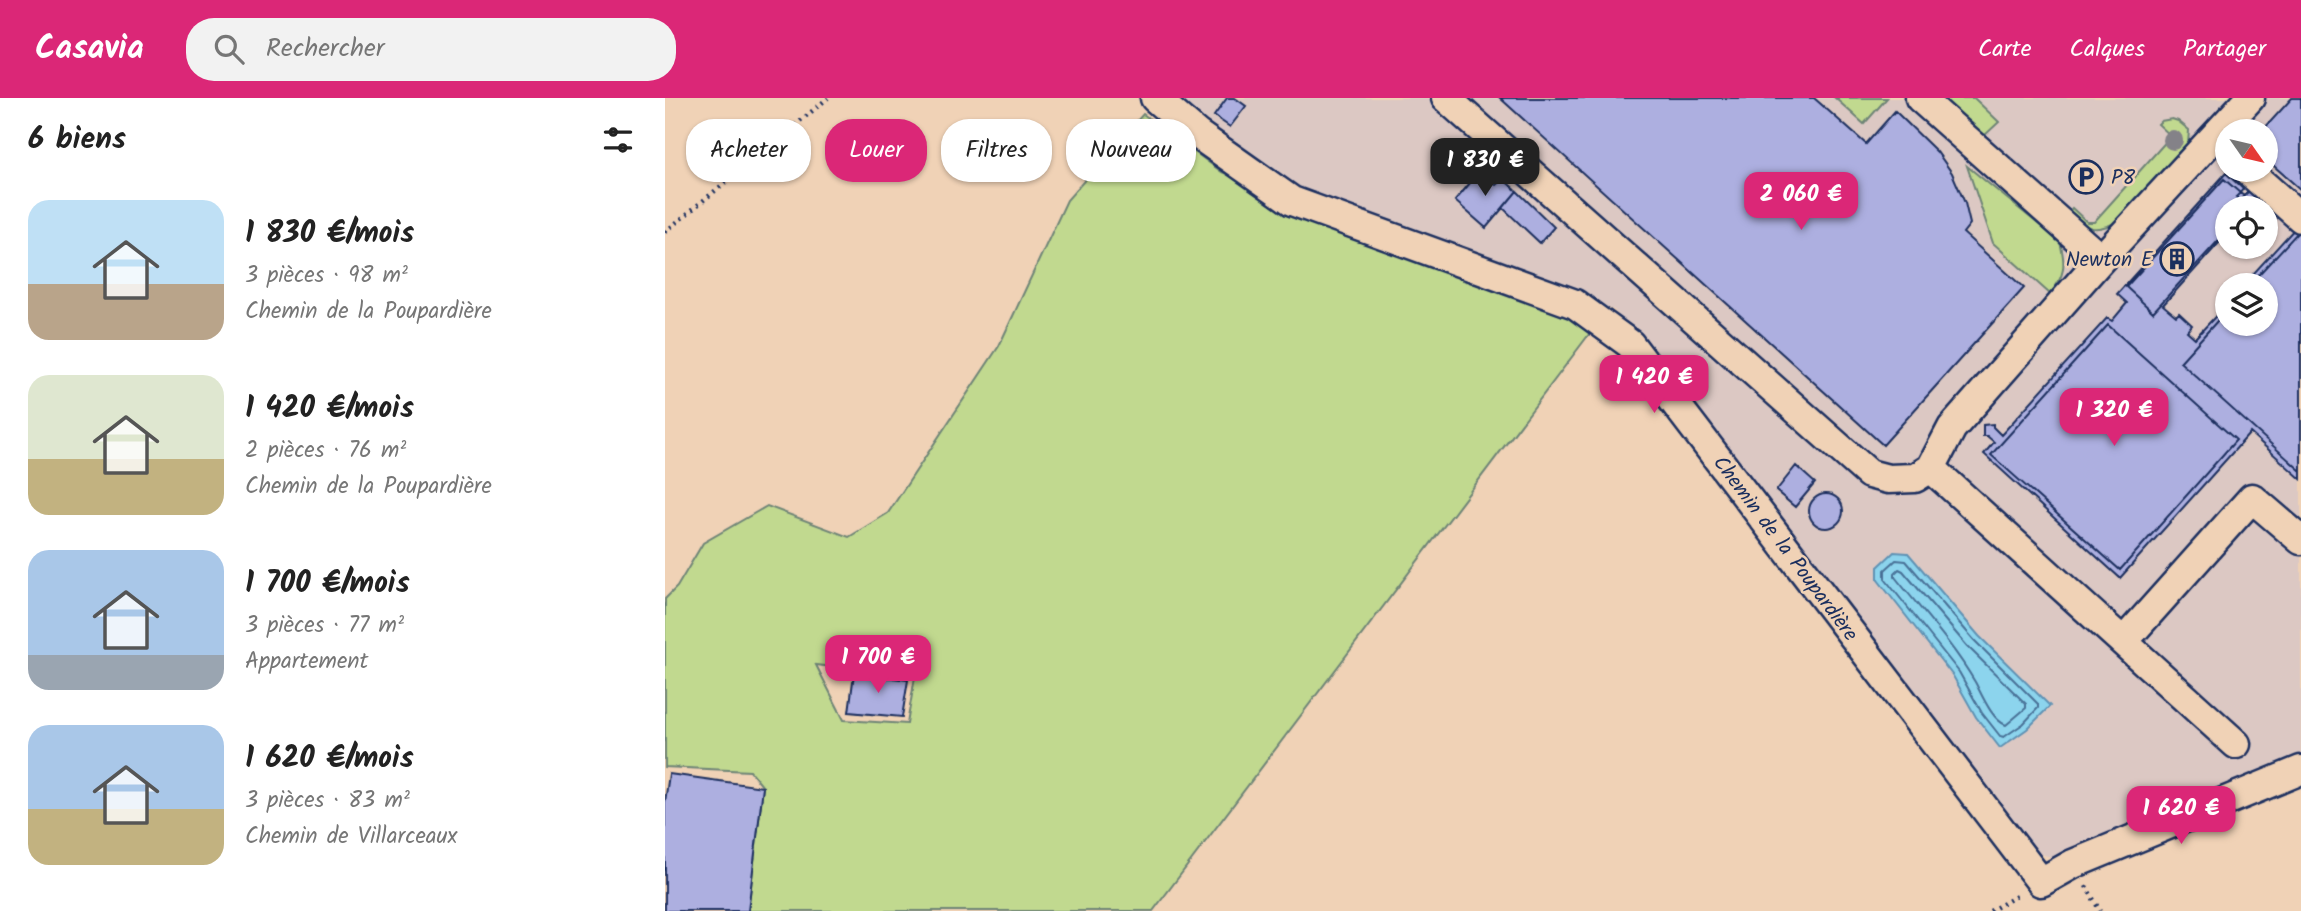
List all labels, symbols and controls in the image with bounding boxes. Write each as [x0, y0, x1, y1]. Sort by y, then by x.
search box [186, 18, 676, 81]
text: Casavia [35, 23, 144, 76]
text: Rechercher [266, 28, 384, 70]
icon: search [210, 30, 248, 68]
text: Carte [1978, 30, 2032, 69]
text: Calques [2070, 30, 2145, 69]
text: Partager [2183, 30, 2266, 69]
text: 6 biens [28, 116, 126, 164]
chip: Acheter [686, 119, 811, 182]
chip: Louer [825, 119, 927, 182]
chip: Filtres [941, 119, 1052, 182]
chip: Nouveau [1066, 119, 1196, 182]
north arrow [2215, 119, 2279, 182]
map controls [2215, 119, 2278, 336]
icon: filters [599, 121, 637, 159]
pin: 1 830 € [1420, 139, 1550, 198]
text: 1 830 € [1446, 143, 1524, 179]
parking icon: P8 [2067, 158, 2105, 196]
place label: P8 [2111, 162, 2135, 195]
pin: 2 060 € [1736, 172, 1866, 232]
text: 2 060 € [1760, 177, 1842, 213]
button: locate [2215, 196, 2278, 259]
text: 1 830 €/mois [245, 210, 414, 258]
icon: home [84, 228, 168, 312]
building icon: Newton E [2158, 240, 2196, 278]
place label: Newton E [2066, 244, 2154, 277]
text: 3 pièces · 98 m² [245, 258, 408, 294]
button: layers [2215, 273, 2278, 336]
text: Chemin de la Poupardière [245, 294, 492, 330]
pin: 1 420 € [1589, 356, 1719, 415]
text: 1 420 € [1616, 360, 1692, 396]
text: 1 420 €/mois [245, 385, 414, 433]
pin: 1 320 € [2049, 388, 2179, 448]
text: 1 320 € [2075, 393, 2153, 429]
icon: home [84, 403, 168, 487]
text: 2 pièces · 76 m² [245, 433, 406, 469]
street label: Chemin de la Poupardière [1704, 449, 1866, 649]
text: Chemin de la Poupardière [245, 469, 492, 505]
text: 1 700 €/mois [245, 560, 410, 608]
icon: home [84, 578, 168, 662]
text: 3 pièces · 77 m² [245, 608, 404, 644]
pin: 1 700 € [813, 636, 943, 695]
text: 1 700 € [841, 640, 915, 676]
text: Appartement [245, 644, 368, 680]
text: 1 620 €/mois [245, 735, 414, 783]
icon: home [84, 753, 168, 837]
text: 3 pièces · 83 m² [245, 783, 410, 819]
pin: 1 620 € [2116, 786, 2246, 846]
text: 1 620 € [2143, 791, 2219, 827]
text: Chemin de Villarceaux [245, 819, 457, 855]

